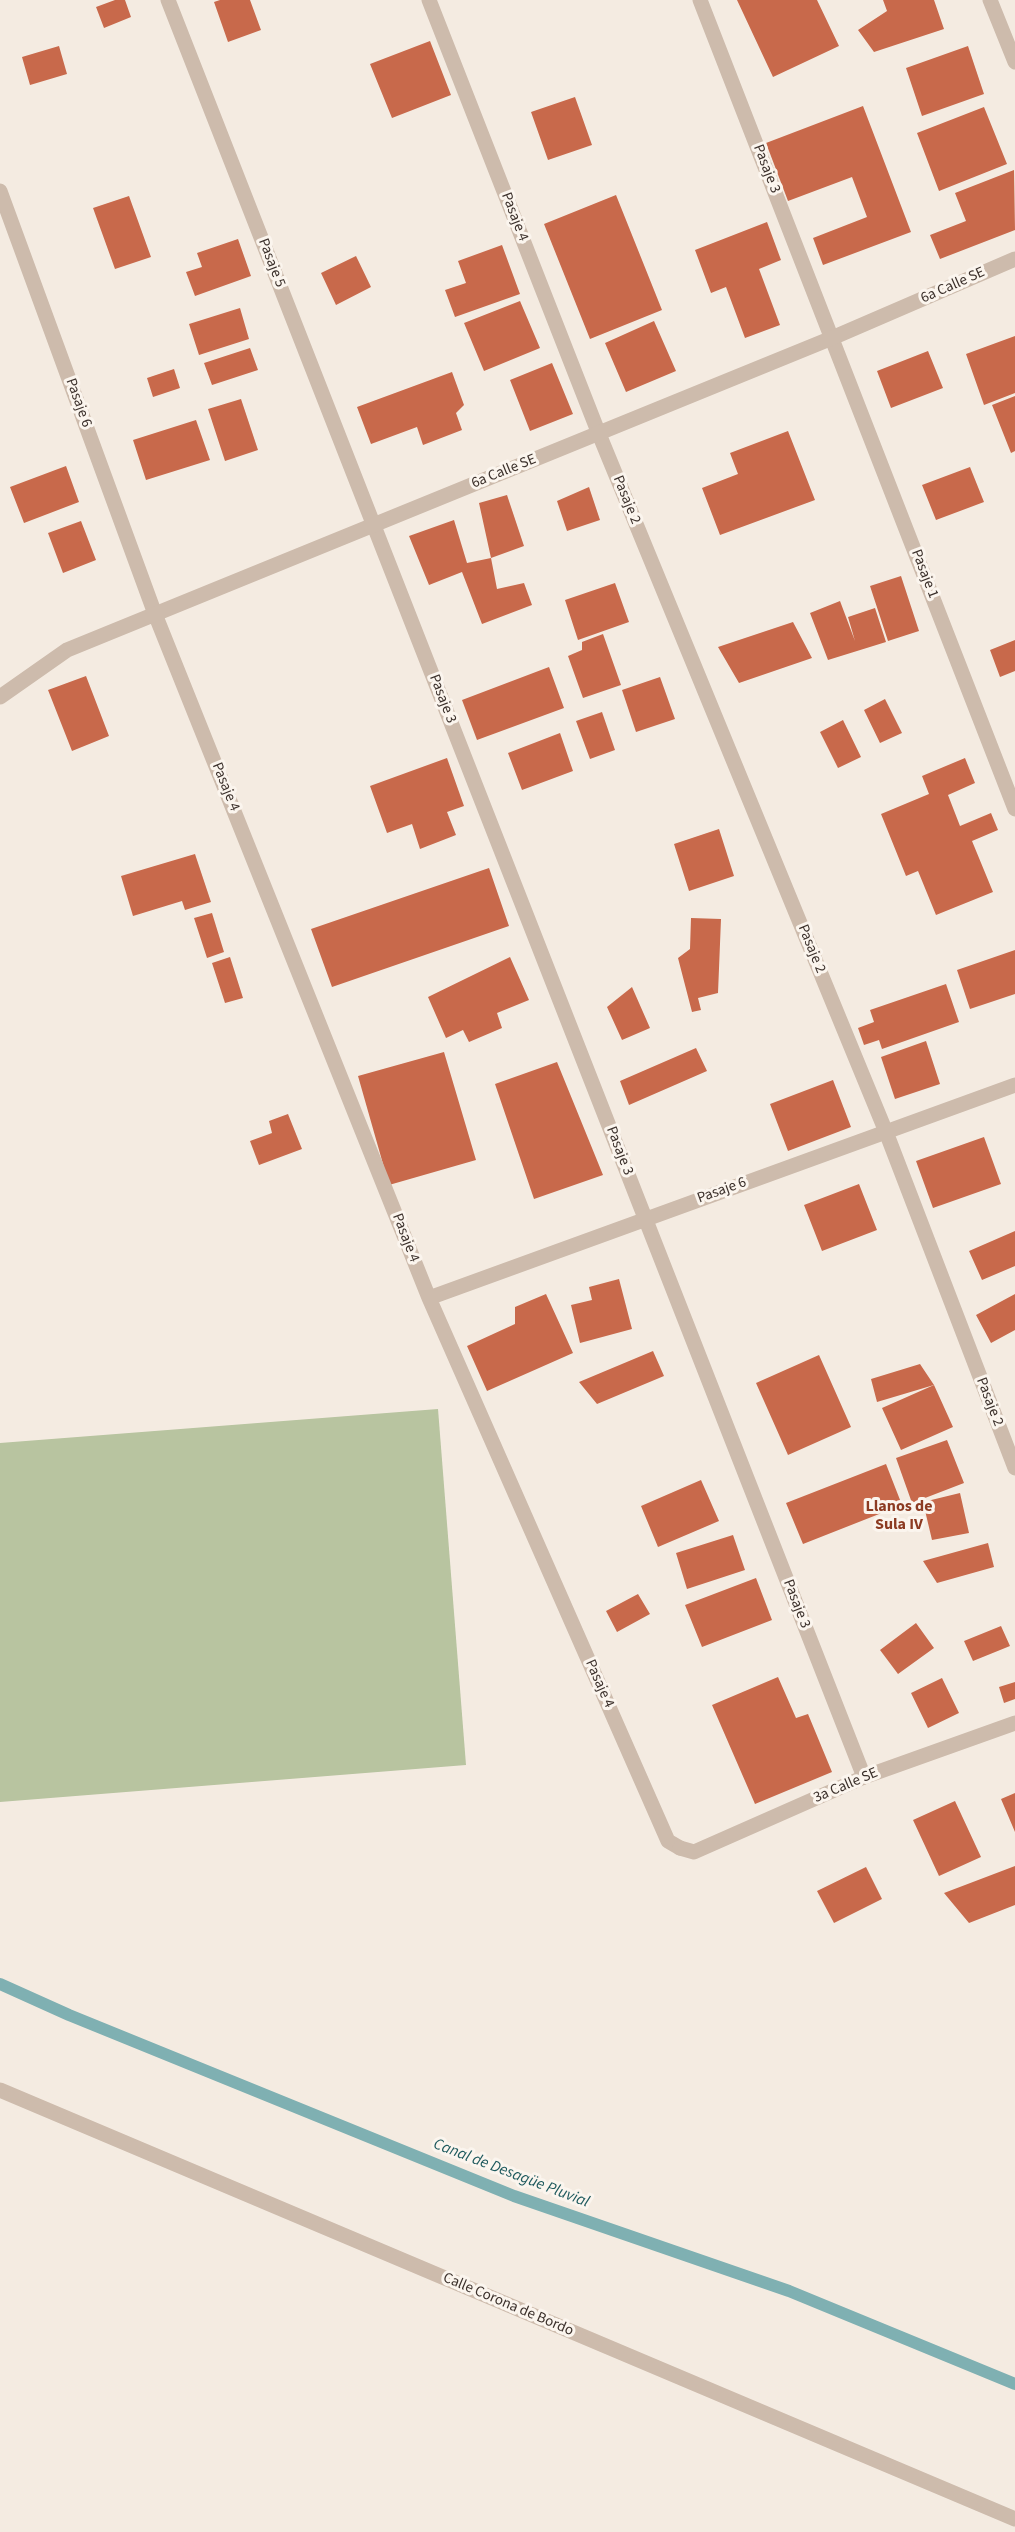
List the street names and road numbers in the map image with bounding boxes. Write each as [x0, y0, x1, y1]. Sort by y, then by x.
street label: Pasaje 3 [748, 142, 784, 196]
street label: Pasaje 4 [496, 190, 532, 244]
street label: Pasaje 5 [253, 236, 289, 290]
street label: 6a Calle SE [918, 264, 988, 308]
street label: Pasaje 6 [61, 376, 95, 430]
street label: 6a Calle SE [469, 451, 539, 493]
street label: Pasaje 2 [608, 473, 644, 527]
street label: Pasaje 1 [906, 547, 942, 601]
street label: Pasaje 3 [424, 672, 460, 726]
street label: Pasaje 4 [207, 760, 243, 814]
street label: Pasaje 2 [793, 922, 829, 976]
street label: Pasaje 3 [601, 1124, 637, 1178]
street label: Pasaje 6 [695, 1174, 749, 1208]
street label: Pasaje 4 [387, 1211, 423, 1265]
street label: Pasaje 2 [971, 1375, 1007, 1429]
street label: Pasaje 3 [778, 1577, 814, 1631]
street label: Pasaje 4 [580, 1657, 618, 1711]
street label: 3a Calle SE [811, 1764, 881, 1808]
street label: Calle Corona de Bordo [440, 2269, 576, 2341]

